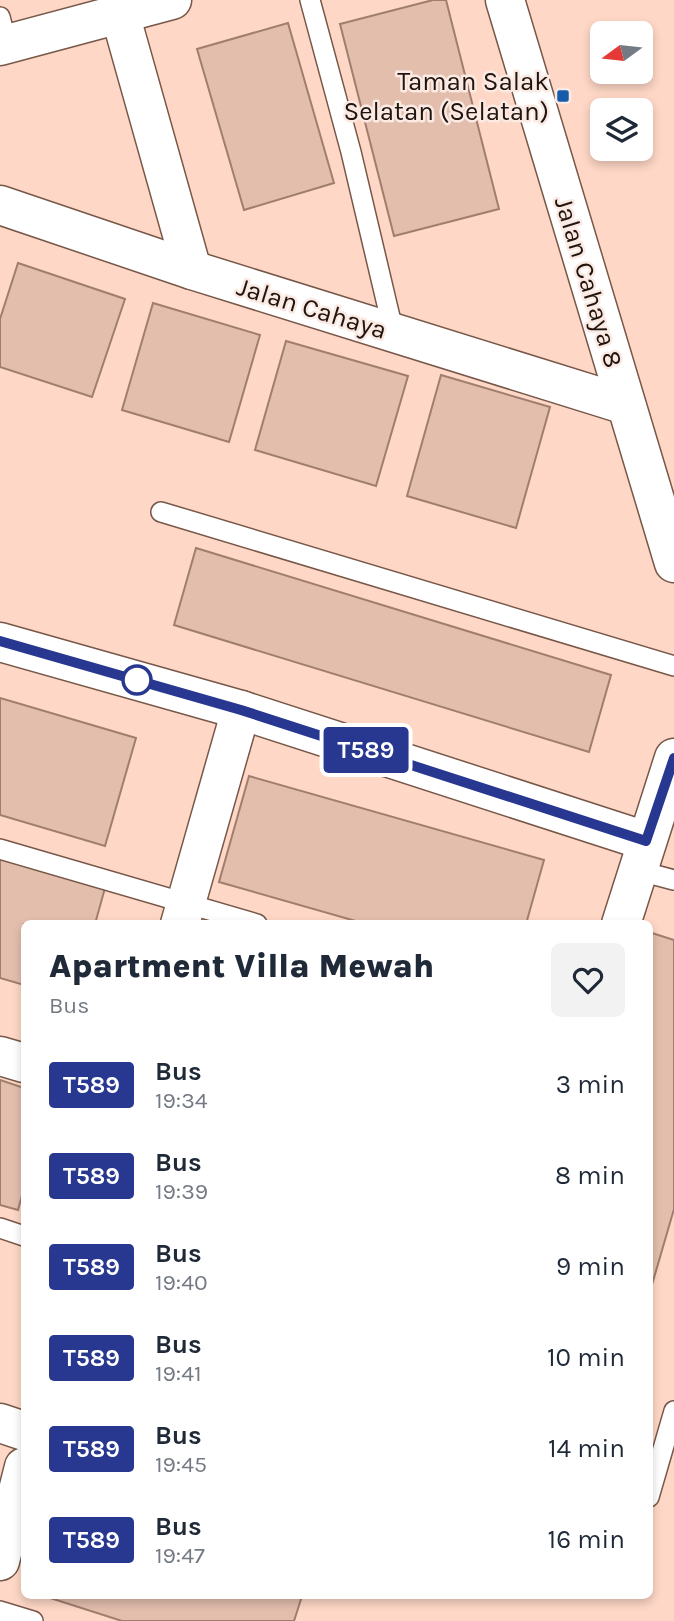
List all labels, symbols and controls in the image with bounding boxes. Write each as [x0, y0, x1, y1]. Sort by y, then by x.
north arrow [590, 21, 653, 84]
map controls [590, 21, 653, 161]
place label: Taman Salak Selatan (Selatan) [343, 66, 549, 127]
marker: Taman Salak Selatan (Selatan) [555, 88, 571, 104]
button: layers [590, 98, 653, 161]
street label: Jalan Cahaya 8 [548, 193, 629, 371]
street label: Jalan Cahaya [233, 271, 390, 346]
unlabelled marker [122, 665, 152, 695]
line badge: T589 [317, 727, 415, 773]
text: T589 [338, 736, 394, 764]
button: heart [551, 943, 625, 1017]
text: Apartment Villa Mewah [49, 947, 434, 985]
text: Bus [49, 992, 89, 1019]
text: Bus [155, 1056, 202, 1087]
text: 3 min [556, 1069, 625, 1100]
text: T589 [63, 1071, 120, 1099]
text: 19:34 [155, 1087, 208, 1114]
text: Bus [155, 1147, 202, 1178]
text: 8 min [555, 1160, 625, 1191]
text: T589 [63, 1162, 120, 1190]
text: 19:39 [155, 1178, 208, 1205]
text: Bus [155, 1238, 202, 1269]
text: 9 min [556, 1251, 625, 1282]
text: T589 [63, 1253, 120, 1281]
text: 19:40 [155, 1269, 208, 1296]
text: Bus [155, 1329, 202, 1360]
text: 10 min [547, 1342, 625, 1373]
text: T589 [63, 1344, 120, 1372]
text: 19:41 [155, 1360, 202, 1387]
text: Bus [155, 1420, 202, 1451]
text: 14 min [548, 1433, 625, 1464]
text: T589 [63, 1435, 120, 1463]
text: 19:45 [155, 1451, 207, 1478]
text: Bus [155, 1511, 202, 1542]
text: 16 min [548, 1524, 625, 1555]
text: T589 [63, 1526, 120, 1554]
text: 19:47 [155, 1542, 205, 1569]

